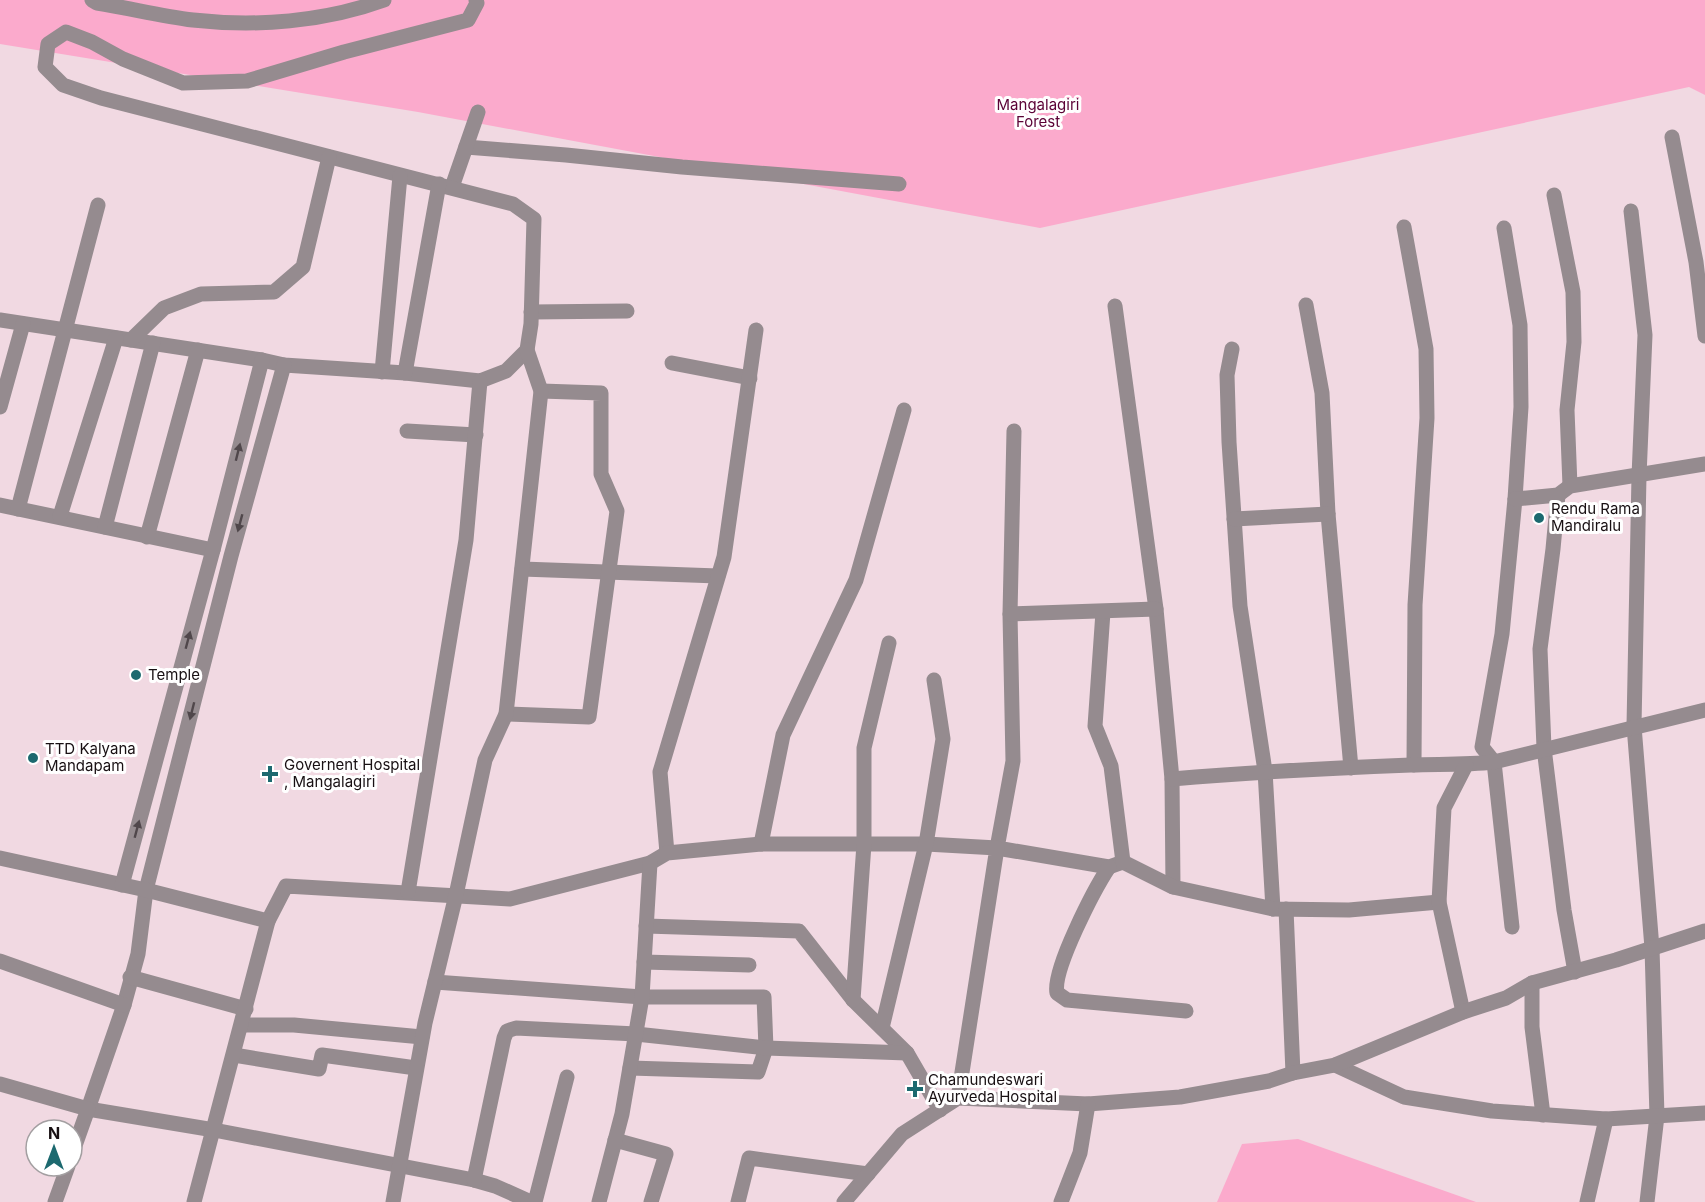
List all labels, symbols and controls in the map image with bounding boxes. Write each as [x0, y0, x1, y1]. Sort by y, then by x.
park label: Mangalagiri Forest [997, 95, 1079, 131]
one-way arrow [234, 443, 244, 461]
place label: Rendu Rama Mandiralu [1551, 499, 1640, 535]
marker: Rendu Rama Mandiralu [1532, 511, 1546, 525]
one-way arrow [235, 514, 244, 532]
one-way arrow [184, 631, 194, 650]
place label: Temple [148, 665, 200, 684]
marker: Temple [129, 668, 143, 682]
one-way arrow [186, 702, 196, 721]
place label: TTD Kalyana Mandapam [45, 739, 136, 775]
marker: TTD Kalyana Mandapam [26, 751, 40, 765]
place label: Governent Hospital , Mangalagiri [284, 755, 420, 791]
marker: Governent Hospital , Mangalagiri [261, 765, 279, 783]
one-way arrow [133, 820, 143, 838]
place label: Chamundeswari Ayurveda Hospital [928, 1070, 1057, 1106]
marker: Chamundeswari Ayurveda Hospital [906, 1080, 924, 1098]
north arrow [24, 1118, 84, 1178]
text: N [48, 1123, 60, 1143]

